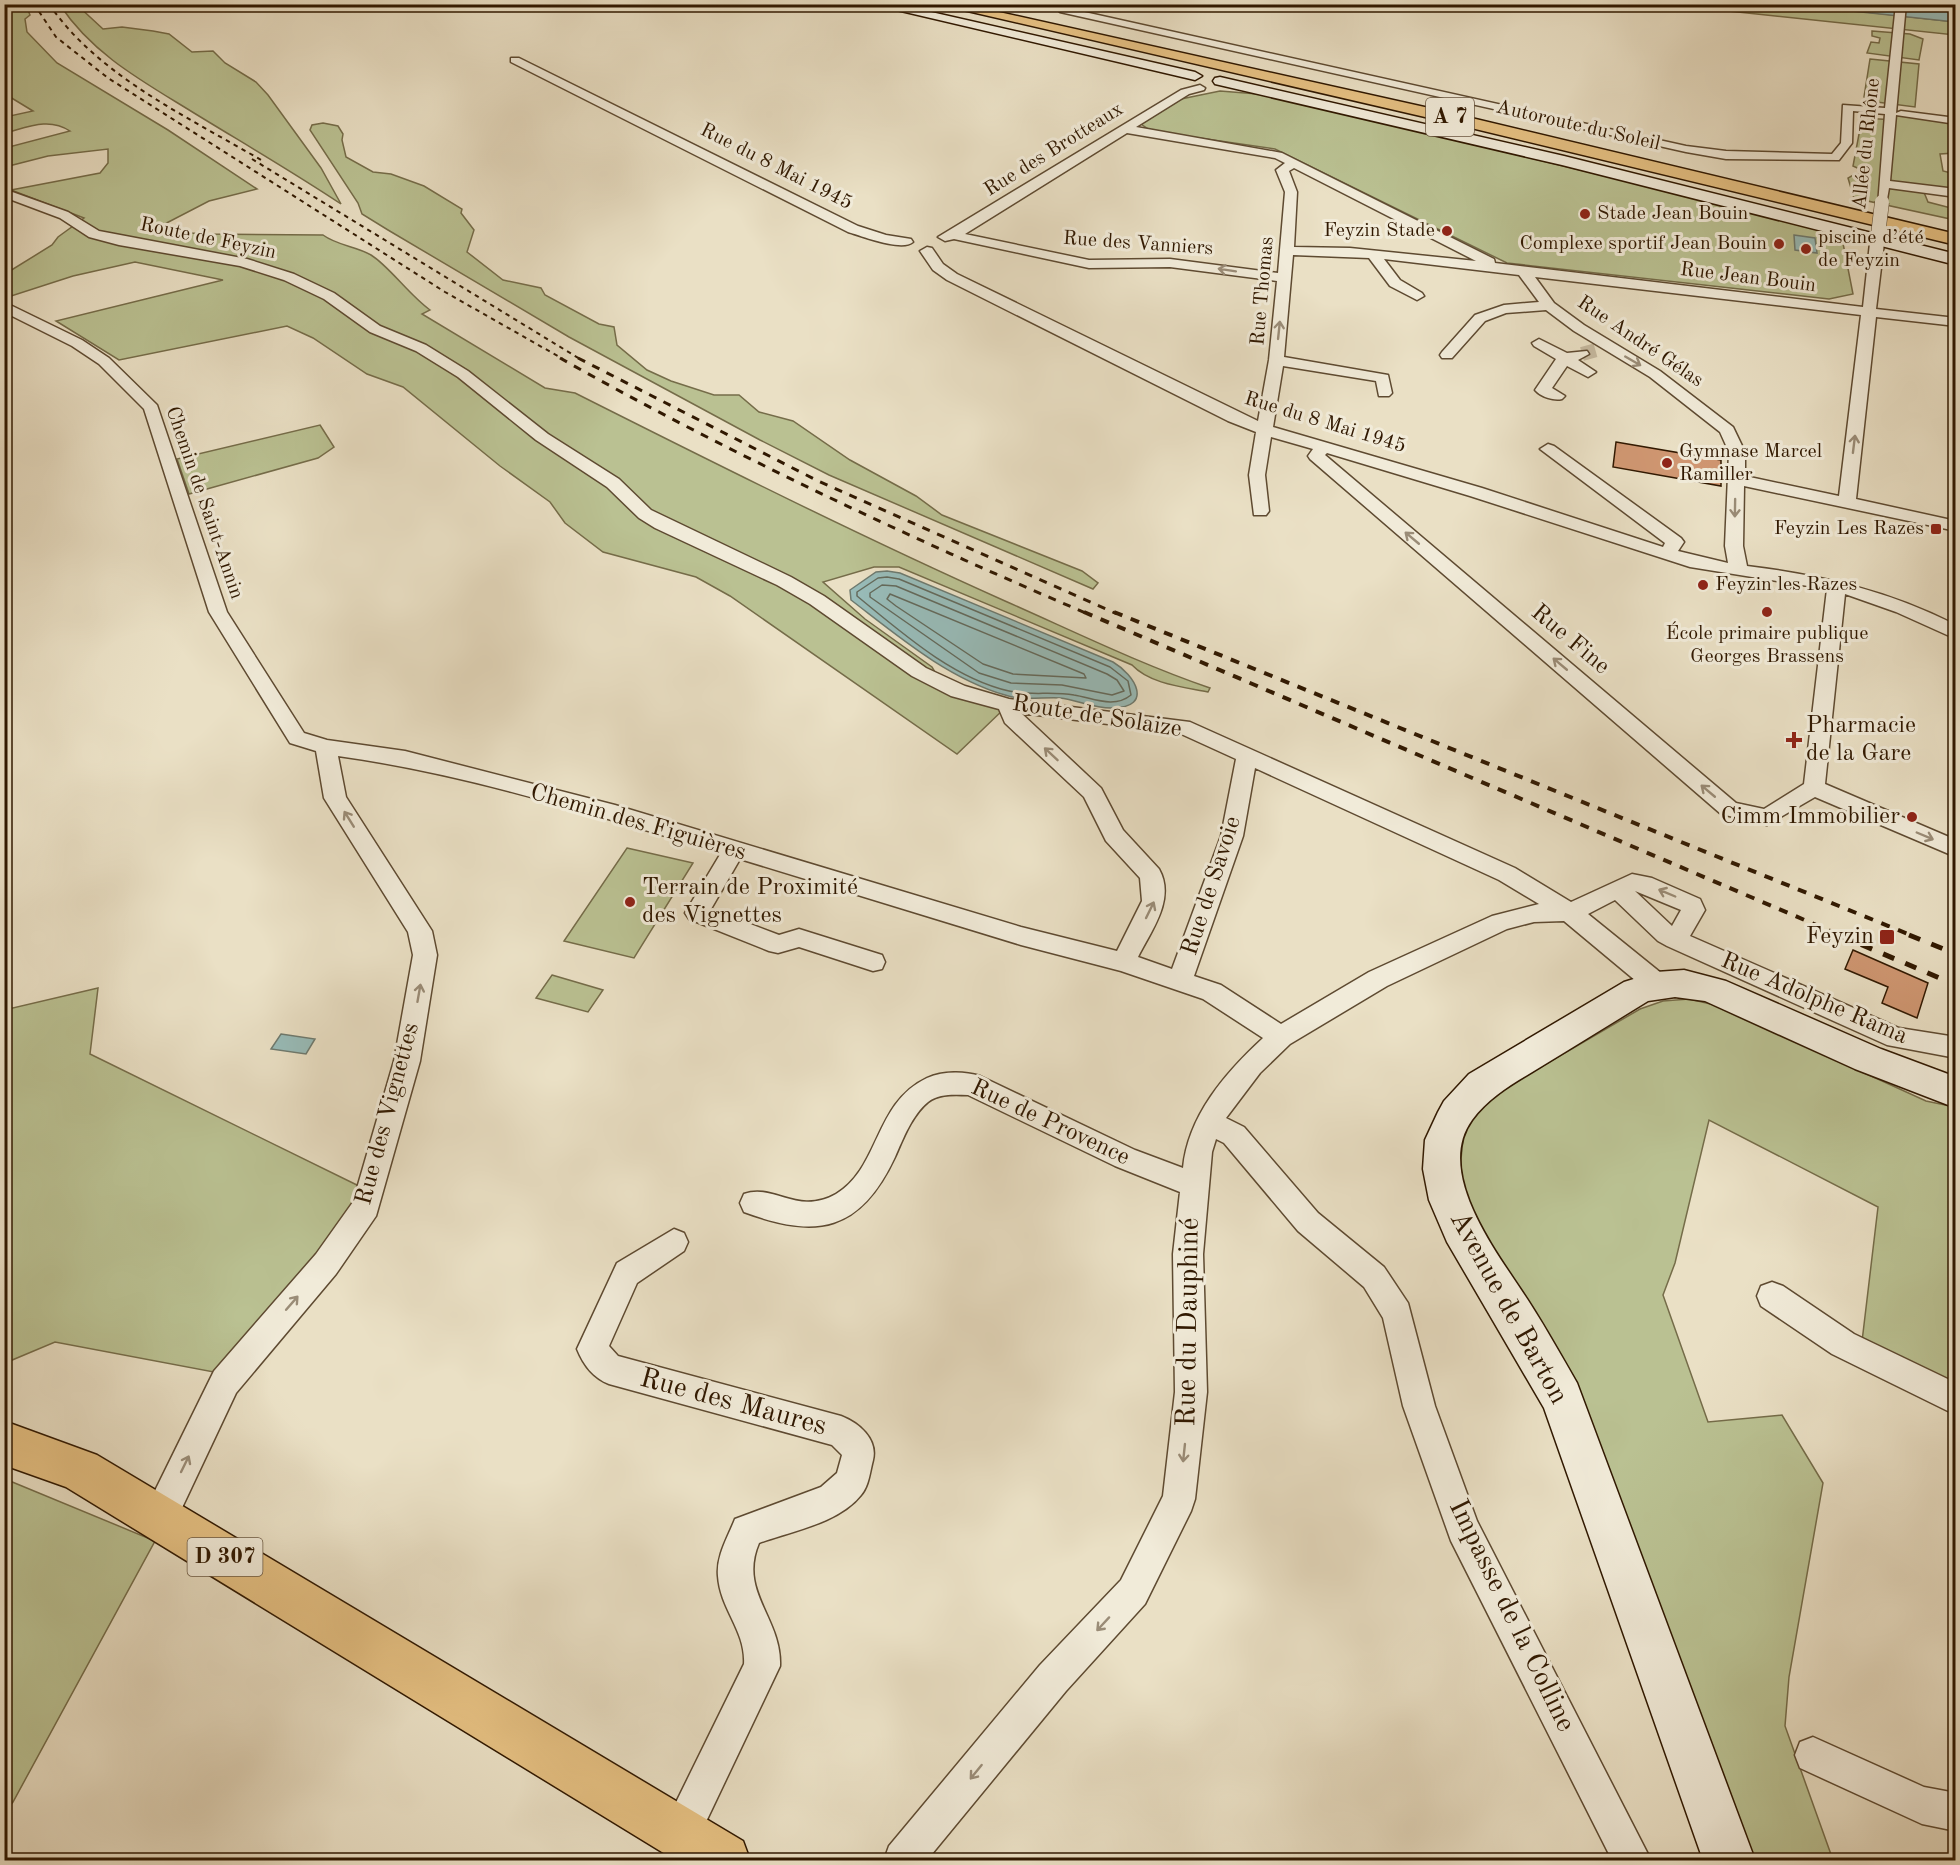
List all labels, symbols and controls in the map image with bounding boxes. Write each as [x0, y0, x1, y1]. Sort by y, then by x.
street label: Allée du Rhône [1850, 77, 1884, 211]
street label: Autoroute du Soleil [1494, 97, 1662, 155]
road number: A 7 [1426, 98, 1474, 136]
street label: Rue des Brotteaux [981, 99, 1127, 201]
street label: Rue du 8 Mai 1945 [697, 120, 855, 214]
place label: Stade Jean Bouin [1597, 204, 1749, 224]
marker: Stade Jean Bouin [1578, 207, 1592, 221]
street label: Route de Feyzin [138, 215, 278, 263]
place label: Feyzin Stade [1324, 221, 1435, 241]
marker: Feyzin Stade [1440, 224, 1454, 238]
place label: piscine d’été de Feyzin [1818, 228, 1924, 271]
street label: Rue des Vanniers [1062, 229, 1214, 259]
place label: Complexe sportif Jean Bouin [1519, 234, 1767, 254]
street label: Rue Thomas [1248, 236, 1278, 346]
marker: Complexe sportif Jean Bouin [1772, 237, 1786, 251]
marker: piscine d’été de Feyzin [1799, 242, 1813, 256]
street label: Rue Jean Bouin [1679, 260, 1817, 296]
one-way arrow [1217, 264, 1237, 275]
street label: Rue André Gélas [1574, 293, 1706, 391]
one-way arrow [1274, 320, 1285, 340]
one-way arrow [1624, 355, 1641, 367]
street label: Rue du 8 Mai 1945 [1242, 389, 1408, 457]
street label: Chemin de Saint-Annin [162, 404, 246, 602]
one-way arrow [1849, 434, 1860, 454]
place label: Gymnase Marcel Ramiller [1679, 442, 1822, 485]
marker: Gymnase Marcel Ramiller [1660, 456, 1674, 470]
one-way arrow [1729, 498, 1741, 518]
place label: Feyzin Les Razes [1774, 519, 1924, 539]
marker: Feyzin Les Razes [1929, 522, 1943, 536]
one-way arrow [1405, 531, 1420, 545]
place label: Feyzin les Razes [1715, 575, 1857, 595]
marker: Feyzin les Razes [1696, 578, 1710, 592]
street label: Rue Fine [1526, 600, 1614, 680]
marker: École primaire publique Georges Brassens [1760, 605, 1774, 619]
place label: École primaire publique Georges Brassens [1666, 621, 1868, 667]
one-way arrow [1552, 658, 1568, 671]
street label: Route de Solaize [1010, 692, 1184, 742]
place label: Pharmacie de la Gare [1806, 714, 1916, 766]
marker: Pharmacie de la Gare [1787, 733, 1801, 747]
one-way arrow [1043, 747, 1058, 761]
street label: Chemin des Figuières [527, 781, 749, 865]
one-way arrow [1701, 784, 1716, 798]
place label: Cimm Immobilier [1721, 805, 1900, 829]
marker: Cimm Immobilier [1905, 810, 1919, 824]
one-way arrow [343, 811, 355, 828]
street label: Rue de Savoie [1178, 813, 1246, 959]
one-way arrow [1915, 831, 1934, 842]
place label: Terrain de Proximité des Vignettes [642, 876, 858, 928]
one-way arrow [1658, 887, 1676, 898]
marker: Terrain de Proximité des Vignettes [623, 895, 637, 909]
one-way arrow [1144, 901, 1156, 919]
place label: Feyzin [1806, 925, 1874, 949]
marker: Feyzin [1878, 928, 1896, 946]
street label: Rue Adolphe Rama [1717, 949, 1911, 1049]
one-way arrow [413, 983, 424, 1003]
street label: Rue des Vignettes [352, 1020, 424, 1208]
street label: Rue de Provence [967, 1076, 1133, 1170]
street label: Avenue de Barton [1444, 1207, 1572, 1409]
street label: Rue du Dauphiné [1173, 1217, 1205, 1427]
one-way arrow [286, 1295, 299, 1311]
street label: Rue des Maures [637, 1365, 829, 1441]
one-way arrow [1179, 1442, 1190, 1462]
one-way arrow [180, 1455, 192, 1473]
street label: Impasse de la Colline [1443, 1495, 1579, 1737]
road number: D 307 [188, 1538, 262, 1576]
one-way arrow [1096, 1617, 1110, 1632]
one-way arrow [969, 1764, 982, 1780]

